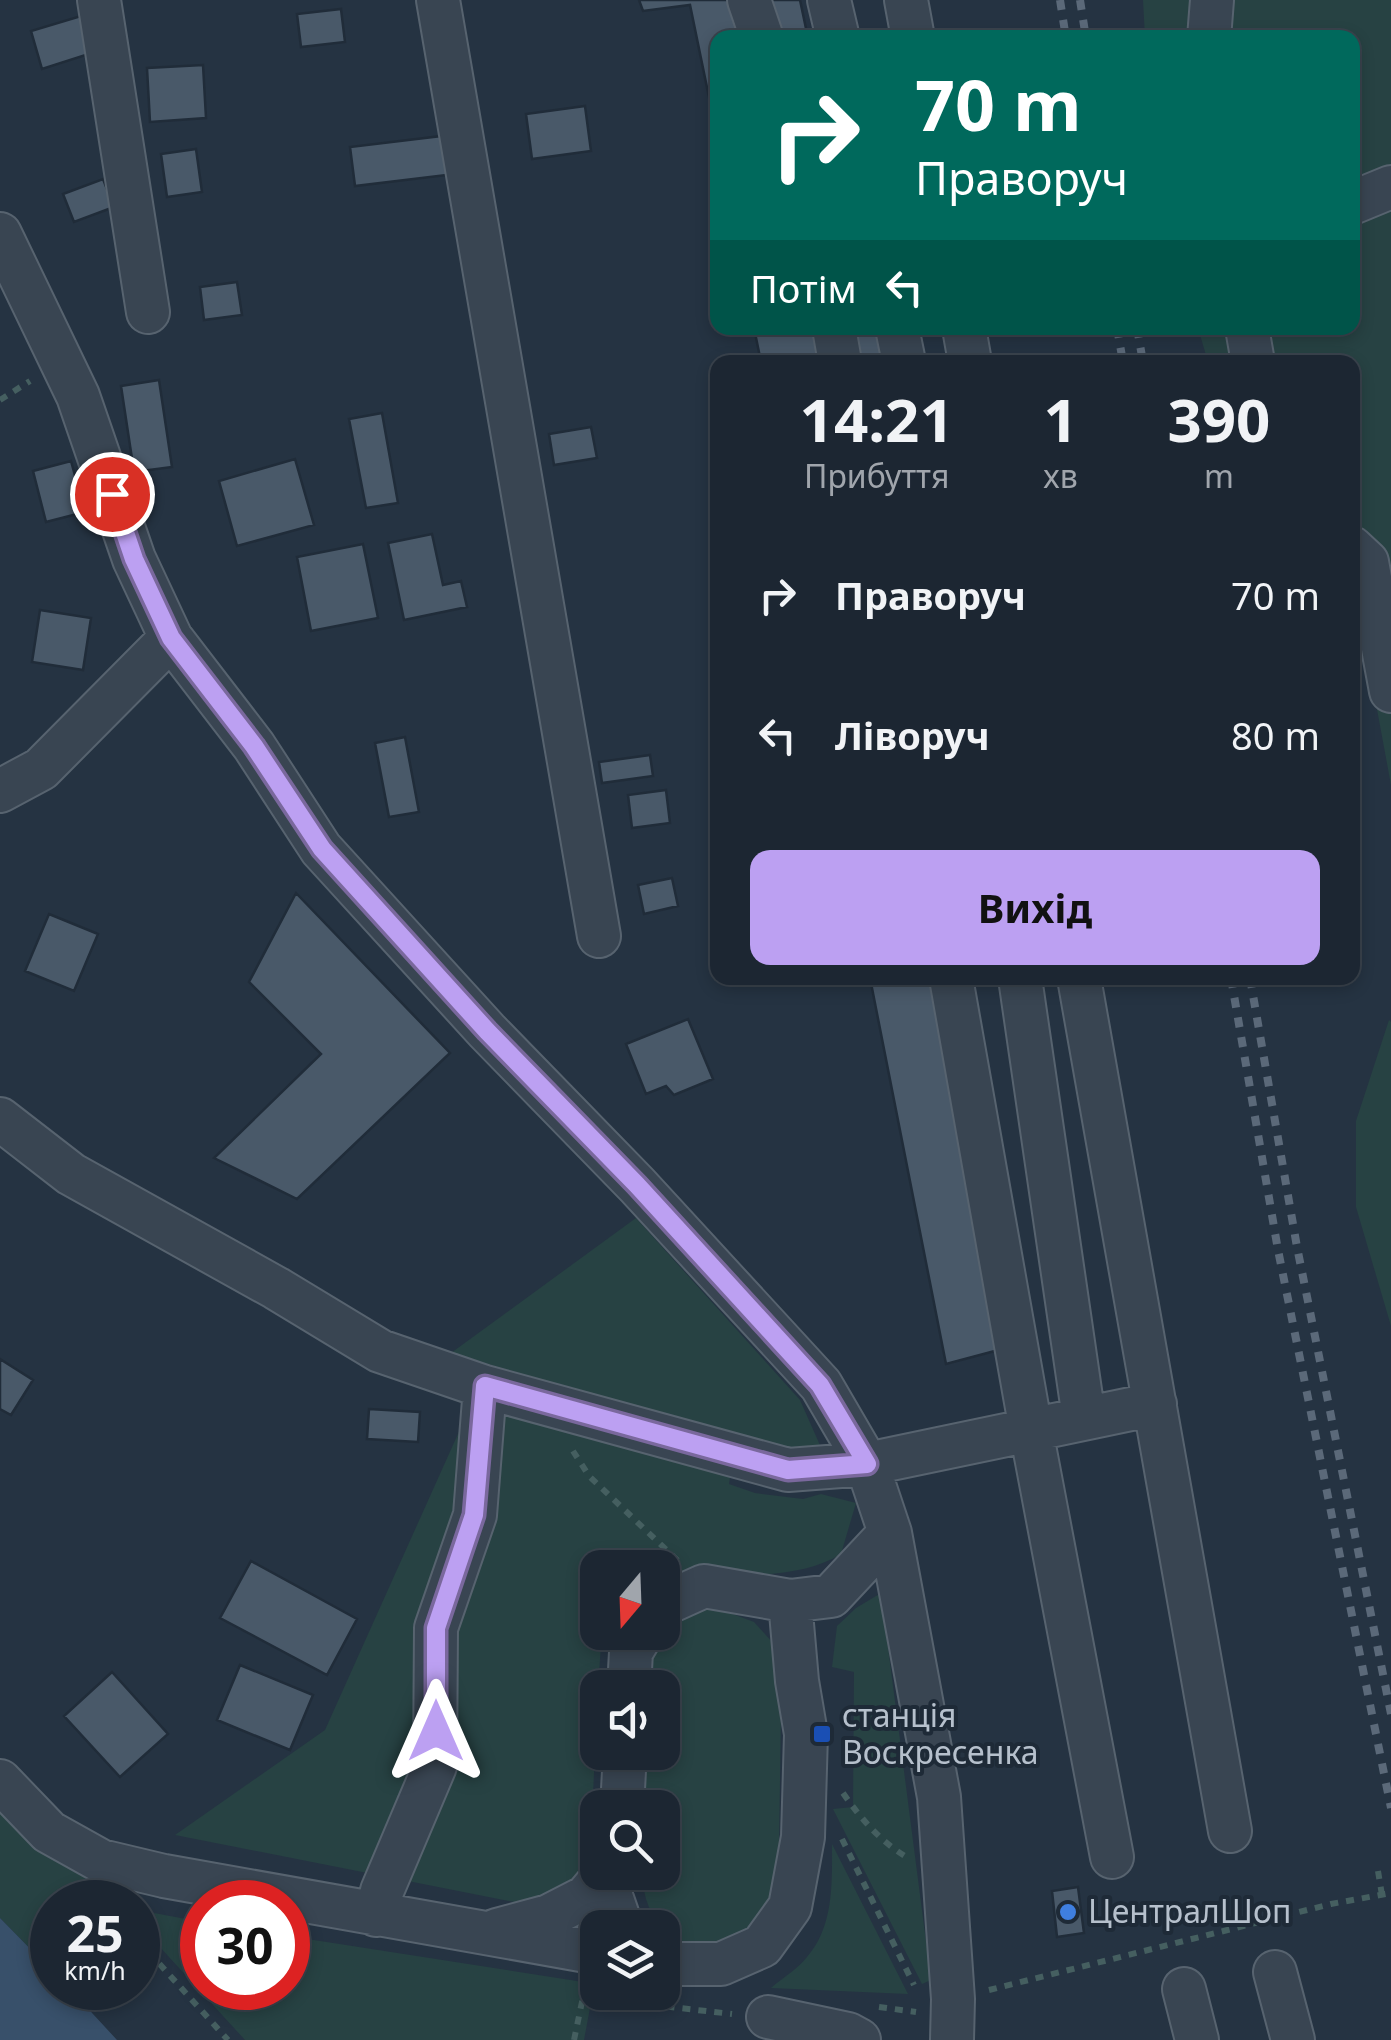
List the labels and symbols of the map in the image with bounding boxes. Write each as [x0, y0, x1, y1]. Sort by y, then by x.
pin [70, 452, 155, 537]
north arrow [580, 1550, 680, 1650]
position arrow [384, 1679, 488, 1783]
place label: станція Воскресенка [842, 1693, 1039, 1773]
marker: станція Воскресенка [811, 1723, 833, 1745]
speed limit sign: 30 [180, 1880, 310, 2010]
place label: ЦентралШоп [1088, 1889, 1291, 1932]
marker: ЦентралШоп [1057, 1901, 1079, 1923]

